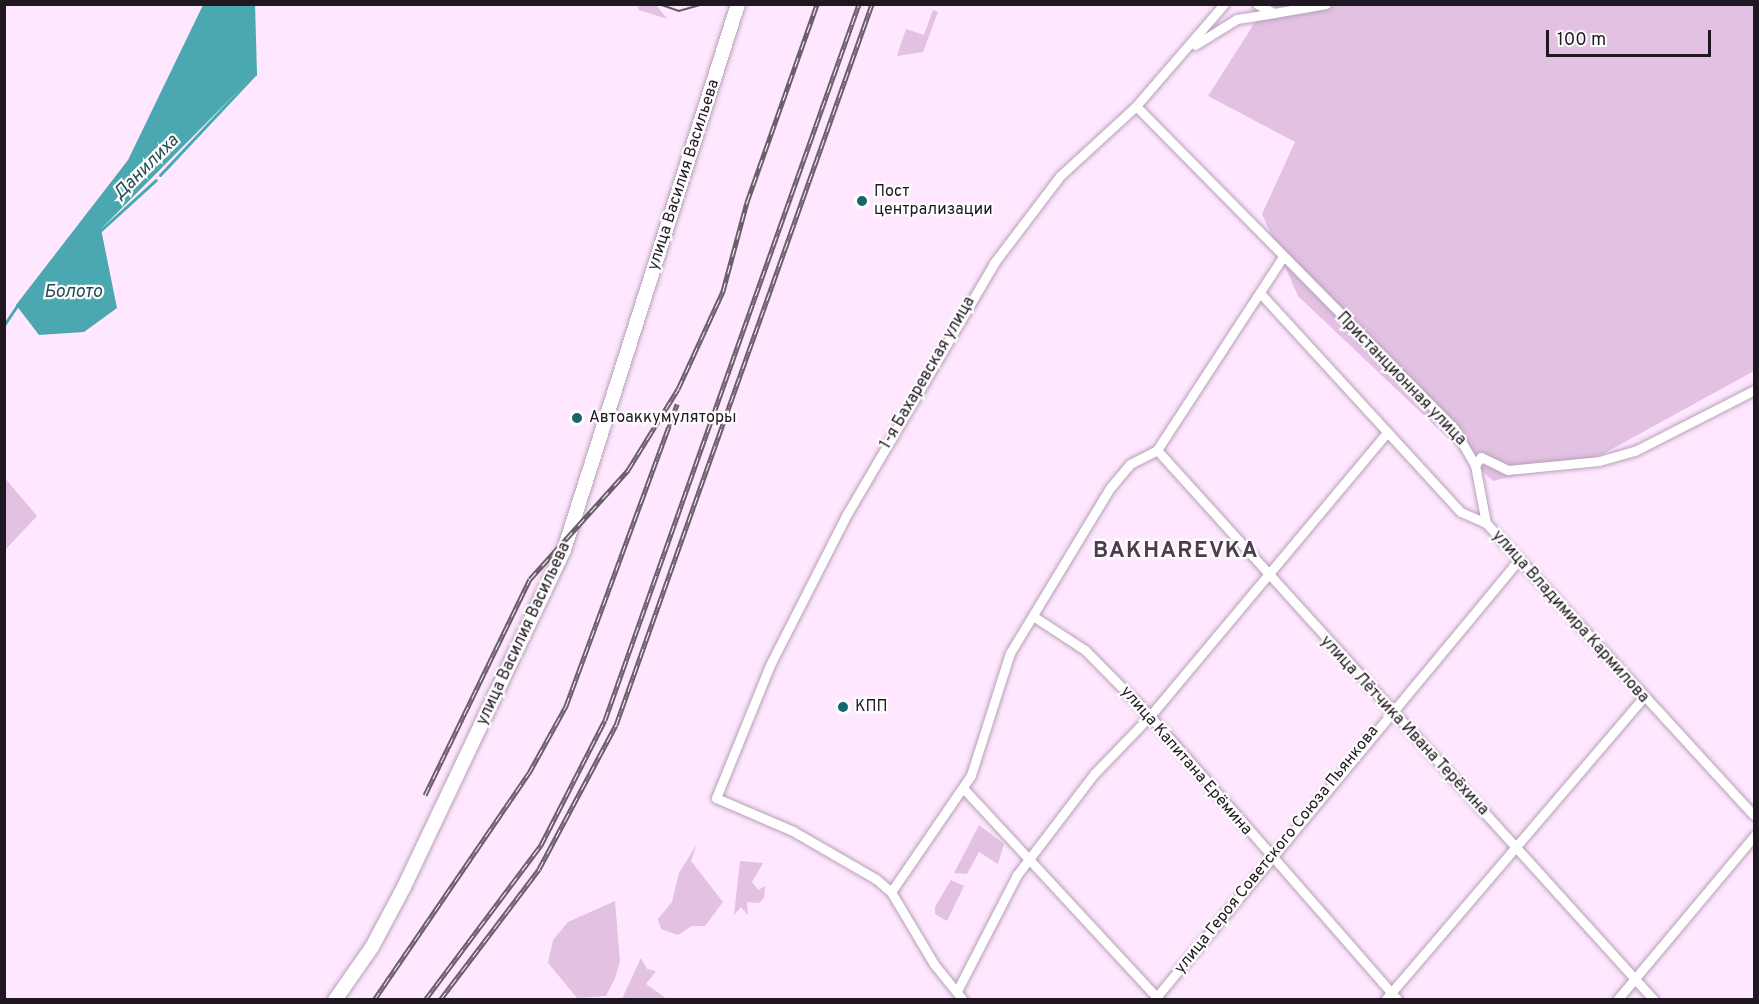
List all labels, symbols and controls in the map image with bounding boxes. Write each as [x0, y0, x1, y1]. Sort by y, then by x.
scale bar [1549, 18, 1714, 56]
text: 100 m [1557, 29, 1606, 52]
street label: улица Василия Васильева [644, 77, 724, 273]
water label: Данилиха [110, 131, 184, 205]
place label: Пост централизации [874, 182, 993, 220]
marker: Пост централизации [855, 194, 869, 208]
water label: Болото [44, 282, 102, 304]
street label: 1-я Бахаревская улица [876, 293, 980, 453]
street label: Пристанционная улица [1332, 308, 1470, 450]
place label: Автоаккумуляторы [589, 408, 737, 428]
marker: Автоаккумуляторы [570, 411, 584, 425]
street label: улица Владимира Кармилова [1487, 527, 1653, 707]
street label: улица Василия Васильева [473, 539, 575, 729]
district label: BAKHAREVKA [1093, 539, 1259, 565]
street label: улица Лётчика Ивана Терёхина [1315, 632, 1493, 820]
street label: улица Капитана Ерёмина [1116, 683, 1256, 839]
place label: КПП [855, 697, 888, 717]
marker: КПП [836, 700, 850, 714]
street label: улица Героя Советского Союза Пьянкова [1171, 722, 1383, 978]

